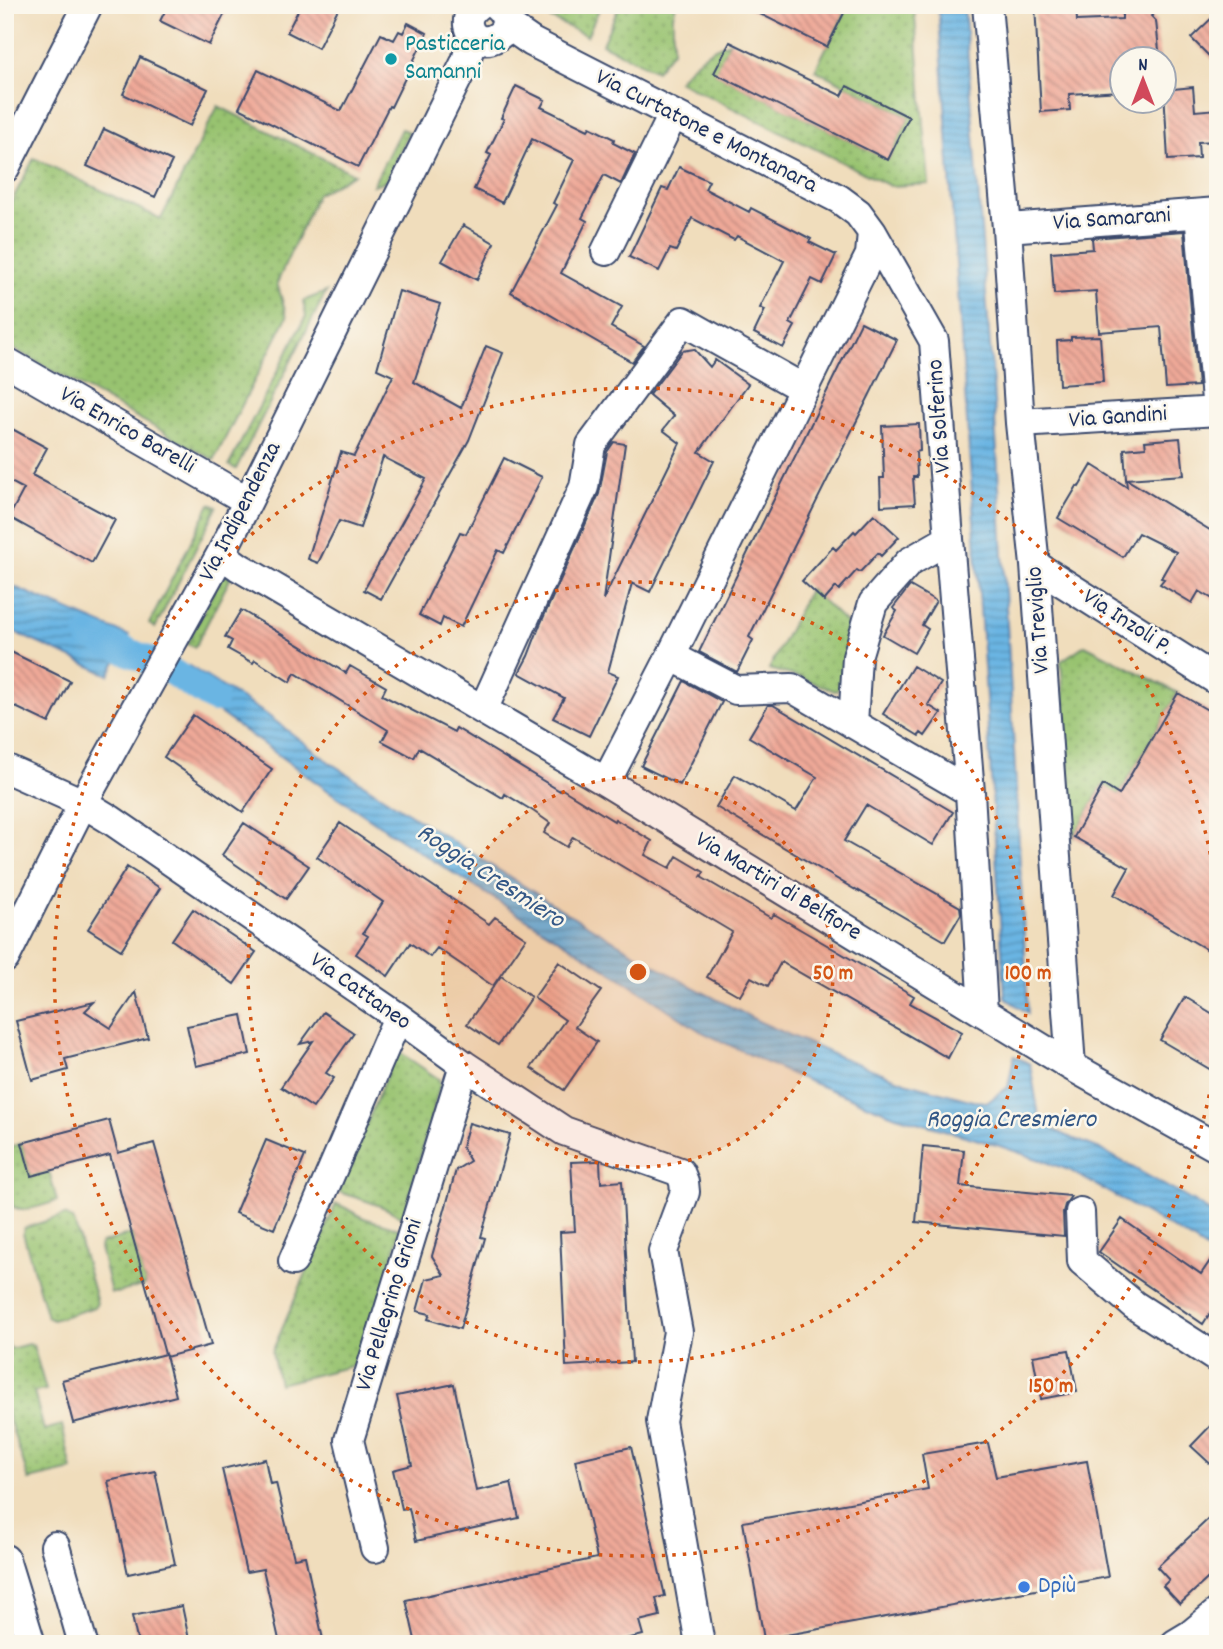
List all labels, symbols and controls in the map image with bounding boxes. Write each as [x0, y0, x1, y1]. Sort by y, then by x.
place label: Pasticceria Samanni [405, 28, 506, 90]
north arrow [1108, 46, 1178, 116]
marker: Pasticceria Samanni [383, 51, 399, 67]
text: N [1138, 53, 1148, 80]
street label: Via Curtatone e Montanara [589, 61, 824, 203]
street label: Via Samarani [1052, 199, 1172, 241]
street label: Via Solferino [919, 358, 961, 474]
street label: Via Enrico Barelli [53, 378, 201, 484]
street label: Via Gandini [1068, 398, 1168, 438]
street label: Via Indipendenza [191, 436, 291, 588]
street label: Via Treviglio [1018, 565, 1060, 675]
street label: Via Inzoli P. [1075, 581, 1179, 665]
water label: Roggia Cresmiero [409, 815, 573, 940]
street label: Via Martiri di Belfiore [688, 824, 868, 950]
street label: Via Cattaneo [302, 944, 418, 1040]
centre of rings [626, 960, 650, 984]
text: 50 m [813, 960, 853, 990]
text: 100 m [1005, 960, 1051, 990]
water label: Roggia Cresmiero [926, 1102, 1097, 1139]
street label: Via Pellegrino Grioni [348, 1215, 432, 1395]
text: 150 m [1028, 1373, 1074, 1403]
place label: Dpiù [1038, 1570, 1076, 1604]
marker: Dpiù [1016, 1579, 1032, 1595]

